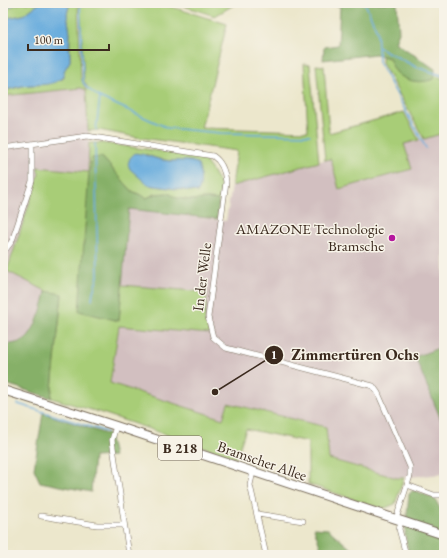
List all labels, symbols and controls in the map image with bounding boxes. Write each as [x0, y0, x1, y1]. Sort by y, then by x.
scale bar [28, 26, 109, 52]
text: 100 m [34, 32, 64, 48]
place label: AMAZONE Technologie Bramsche [235, 219, 384, 255]
marker: AMAZONE Technologie Bramsche [387, 233, 397, 243]
street label: In der Welle [188, 242, 215, 312]
callout: Zimmertüren Ochs [264, 341, 427, 369]
text: Zimmertüren Ochs [291, 344, 419, 365]
text: 1 [271, 347, 277, 363]
road number: B 218 [158, 436, 202, 460]
street label: Bramscher Allee [215, 436, 309, 485]

